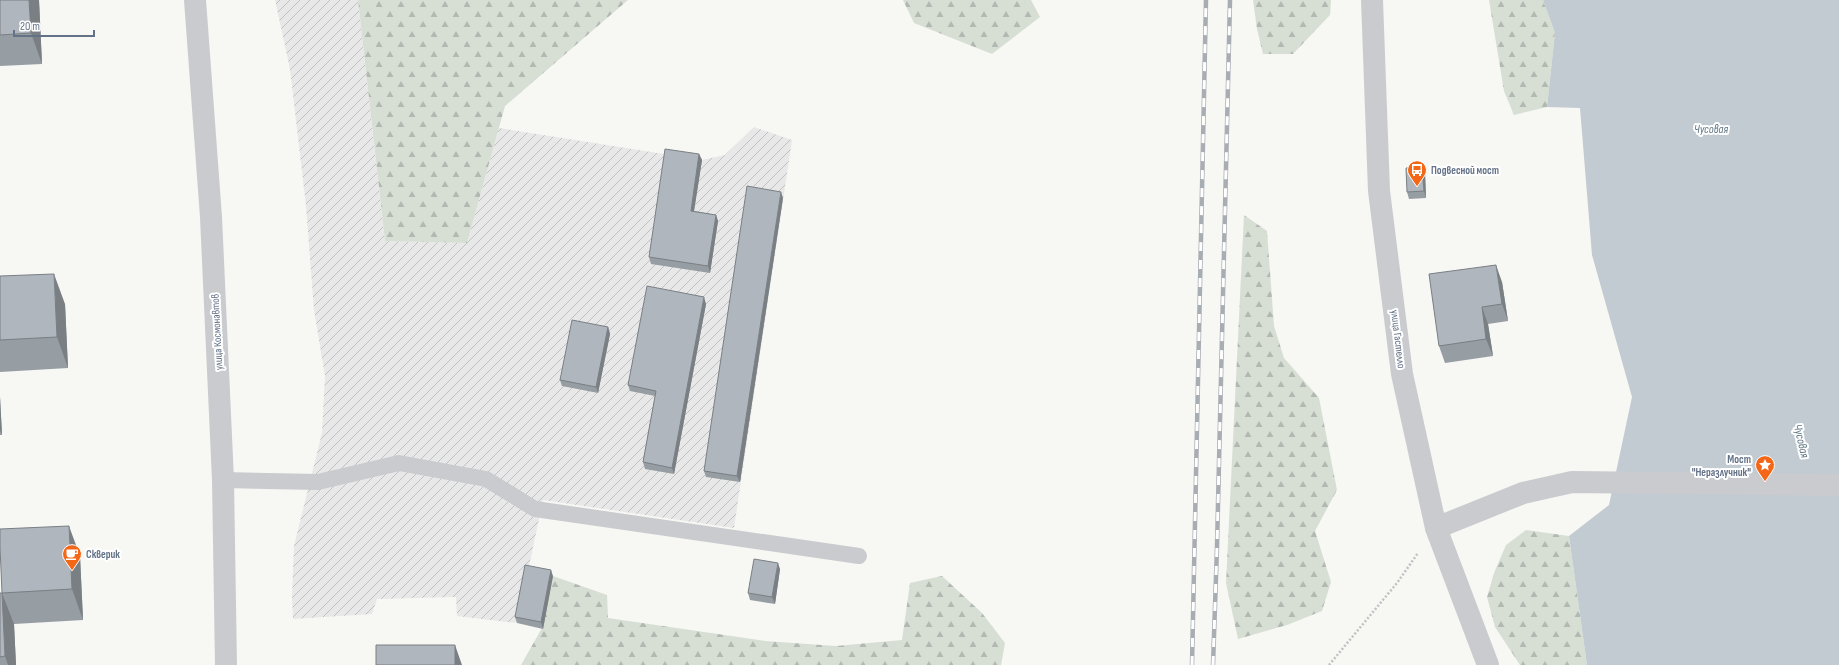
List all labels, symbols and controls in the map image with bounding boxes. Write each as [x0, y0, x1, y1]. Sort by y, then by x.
scale bar [14, 12, 94, 38]
text: 20 m [20, 19, 40, 34]
water label: Чусовая [1694, 122, 1728, 137]
bus stop icon: Подвесной мост [1406, 159, 1428, 187]
place label: Подвесной мост [1431, 164, 1499, 177]
street label: улица Космонавтов [208, 293, 225, 371]
street label: улица Гастелло [1388, 309, 1408, 369]
water label: Чусовая [1790, 423, 1812, 460]
place label: Мост "Неразлучник" [1692, 453, 1751, 479]
place icon: Мост "Неразлучник" [1754, 454, 1776, 482]
cafe icon: Скверик [61, 543, 83, 571]
place label: Скверик [86, 548, 120, 561]

